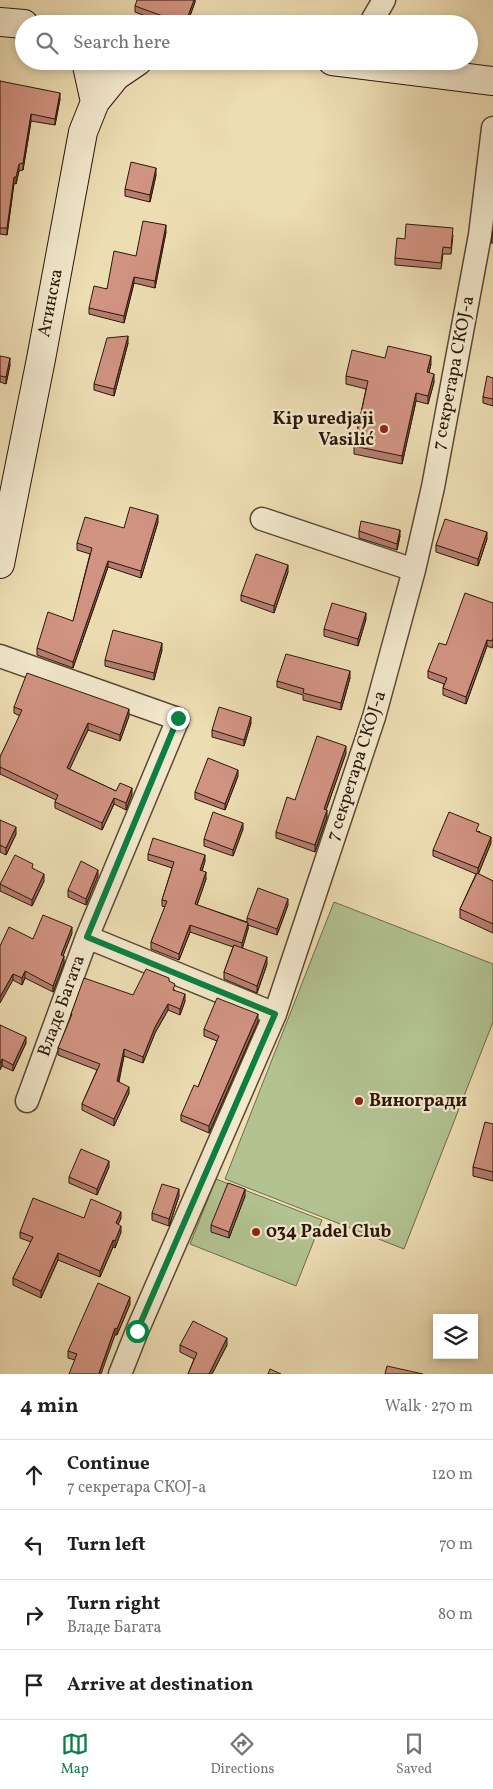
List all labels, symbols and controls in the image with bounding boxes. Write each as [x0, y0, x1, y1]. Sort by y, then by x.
search box [15, 15, 478, 70]
icon: search [33, 29, 61, 57]
text: Search here [73, 30, 170, 56]
street label: Атинска [32, 267, 70, 339]
street label: 7 секретара СКОЈ-а [427, 294, 481, 452]
place label: Kip uredjaji Vasilić [273, 407, 374, 453]
marker: Kip uredjaji Vasilić [378, 423, 390, 435]
street label: 7 секретара СКОЈ-а [321, 688, 393, 844]
route end [167, 707, 190, 730]
street label: Владе Багата [32, 952, 92, 1060]
place label: Виногради [369, 1089, 467, 1114]
marker: Виногради [353, 1095, 365, 1107]
place label: 034 Padel Club [266, 1220, 391, 1245]
marker: 034 Padel Club [250, 1226, 262, 1238]
map controls [433, 1314, 478, 1359]
button: layers [433, 1314, 478, 1359]
route start [126, 1320, 149, 1343]
text: 4 min [20, 1392, 79, 1421]
text: Walk · 270 m [385, 1396, 473, 1418]
text: Continue [67, 1451, 150, 1477]
icon: ahead [20, 1461, 48, 1489]
text: 120 m [431, 1464, 473, 1486]
text: 7 секретара СКОЈ-а [67, 1477, 206, 1499]
icon: left [20, 1531, 48, 1559]
text: Turn left [67, 1532, 146, 1558]
text: 70 m [439, 1534, 473, 1556]
text: Turn right [67, 1591, 160, 1617]
icon: right [20, 1601, 48, 1629]
text: 80 m [438, 1604, 473, 1626]
text: Владе Багата [67, 1617, 162, 1639]
icon: arrive [20, 1671, 48, 1699]
text: Arrive at destination [67, 1672, 253, 1698]
tab: Map [61, 1730, 89, 1779]
tab: Directions [210, 1730, 275, 1779]
tab: Saved [396, 1730, 432, 1779]

